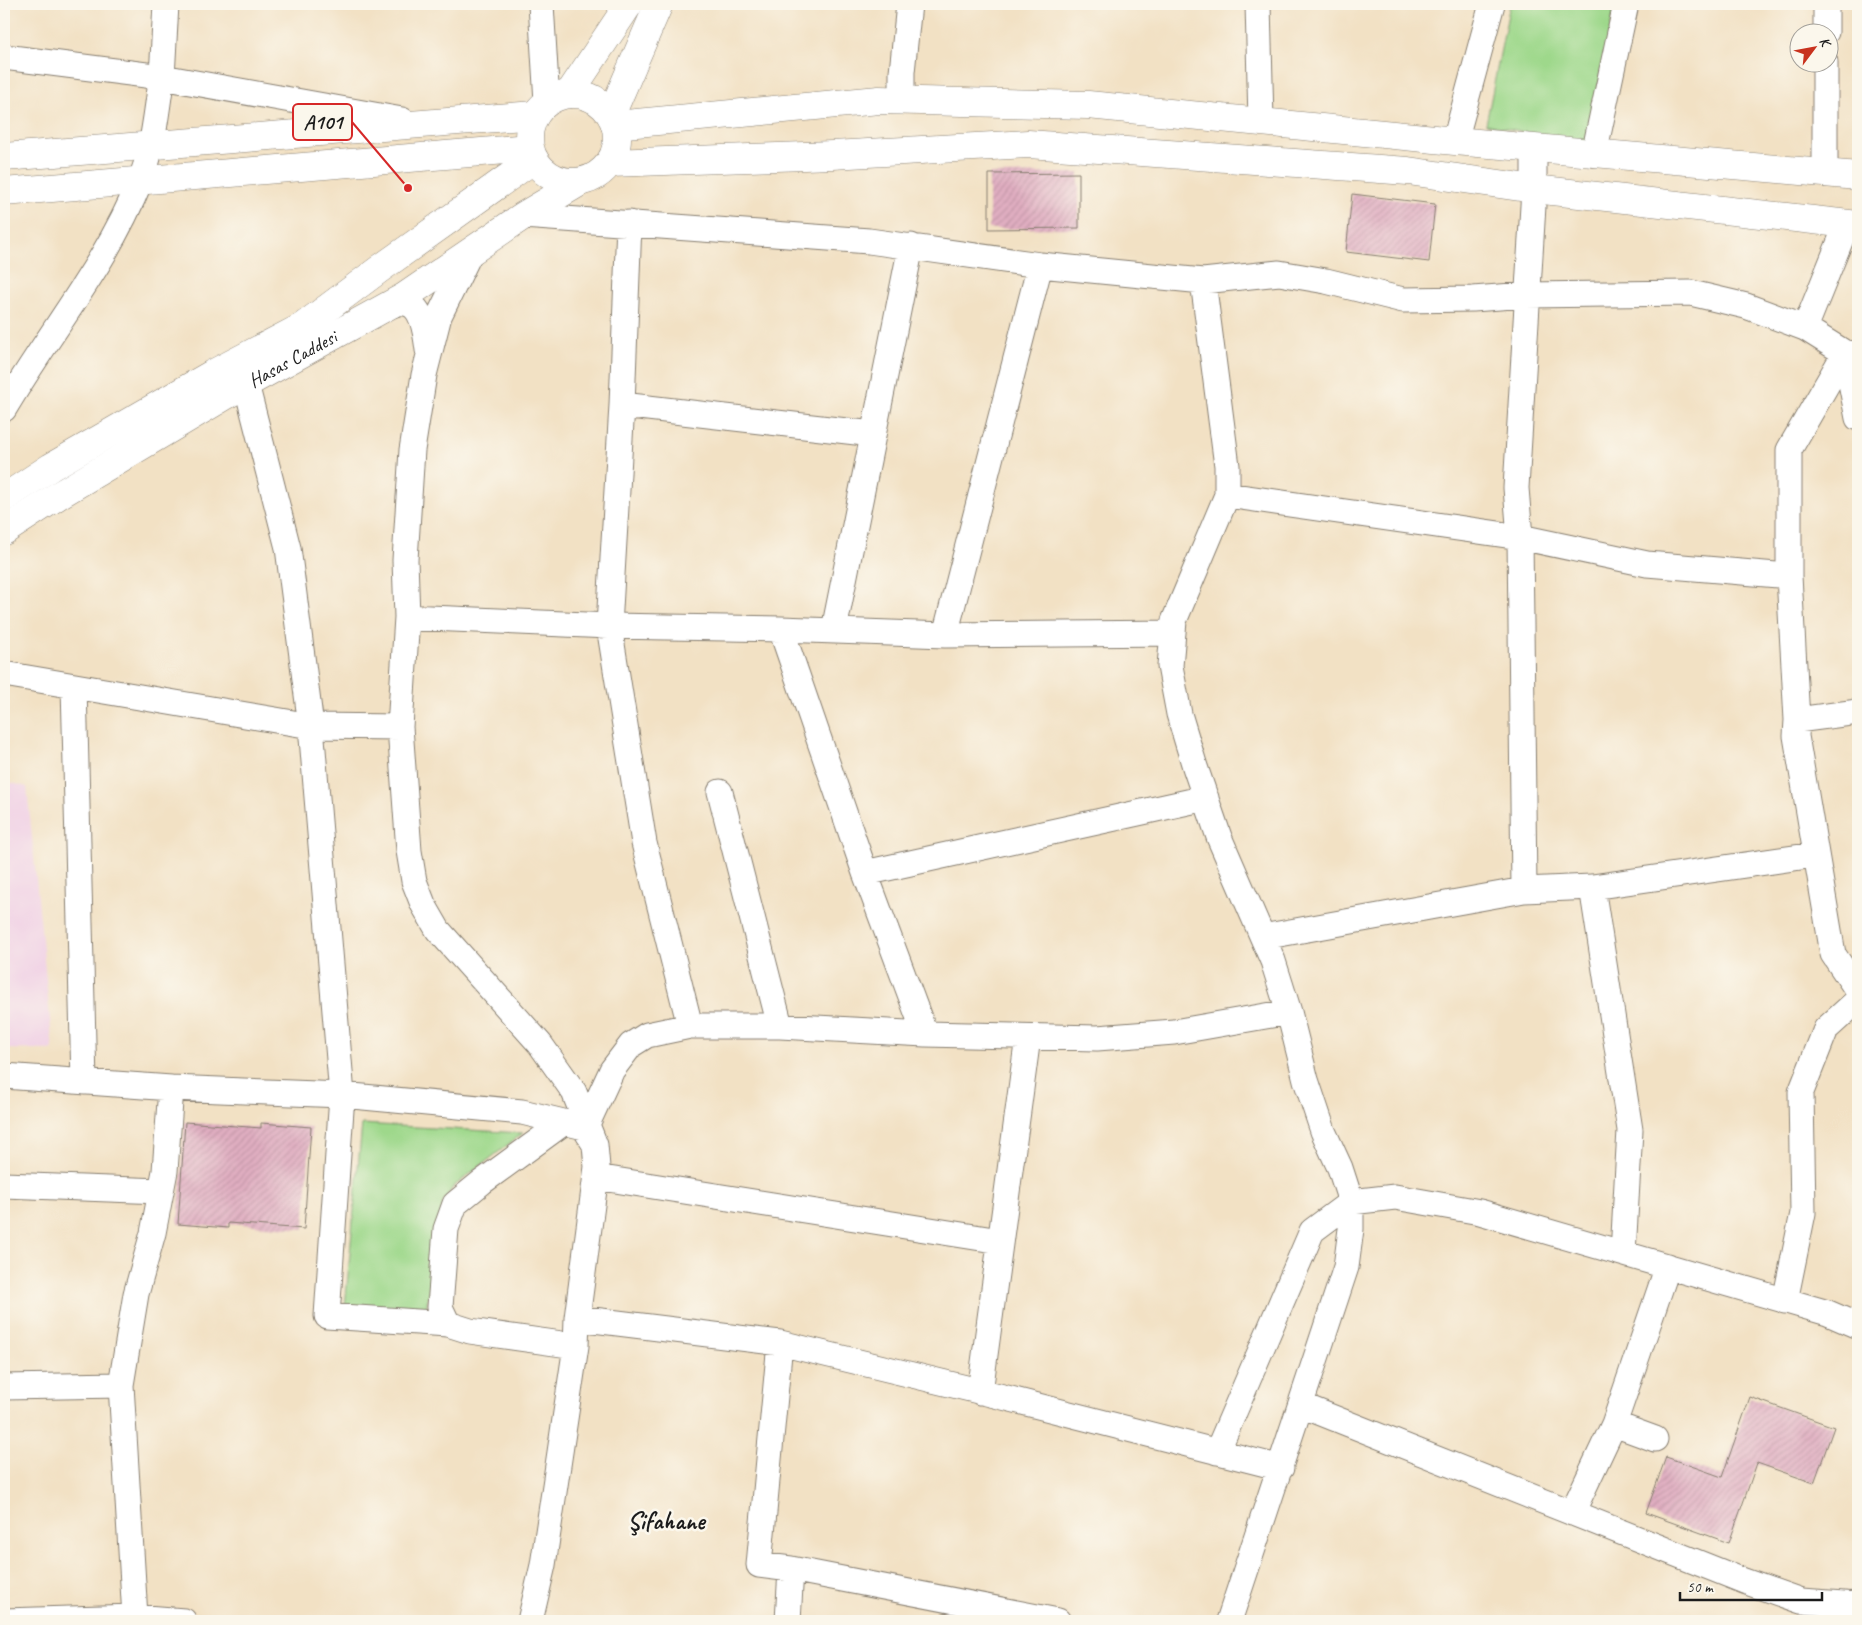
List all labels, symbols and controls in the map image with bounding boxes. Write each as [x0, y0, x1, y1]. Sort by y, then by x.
north arrow [1790, 22, 1840, 72]
text: K [1816, 34, 1835, 51]
callout: A101 [293, 104, 352, 140]
text: A101 [303, 109, 345, 135]
street label: Hasas Caddesi [244, 323, 343, 393]
district label: Şifahane [628, 1505, 707, 1537]
scale bar [1680, 1570, 1822, 1602]
text: 50 m [1687, 1578, 1714, 1597]

